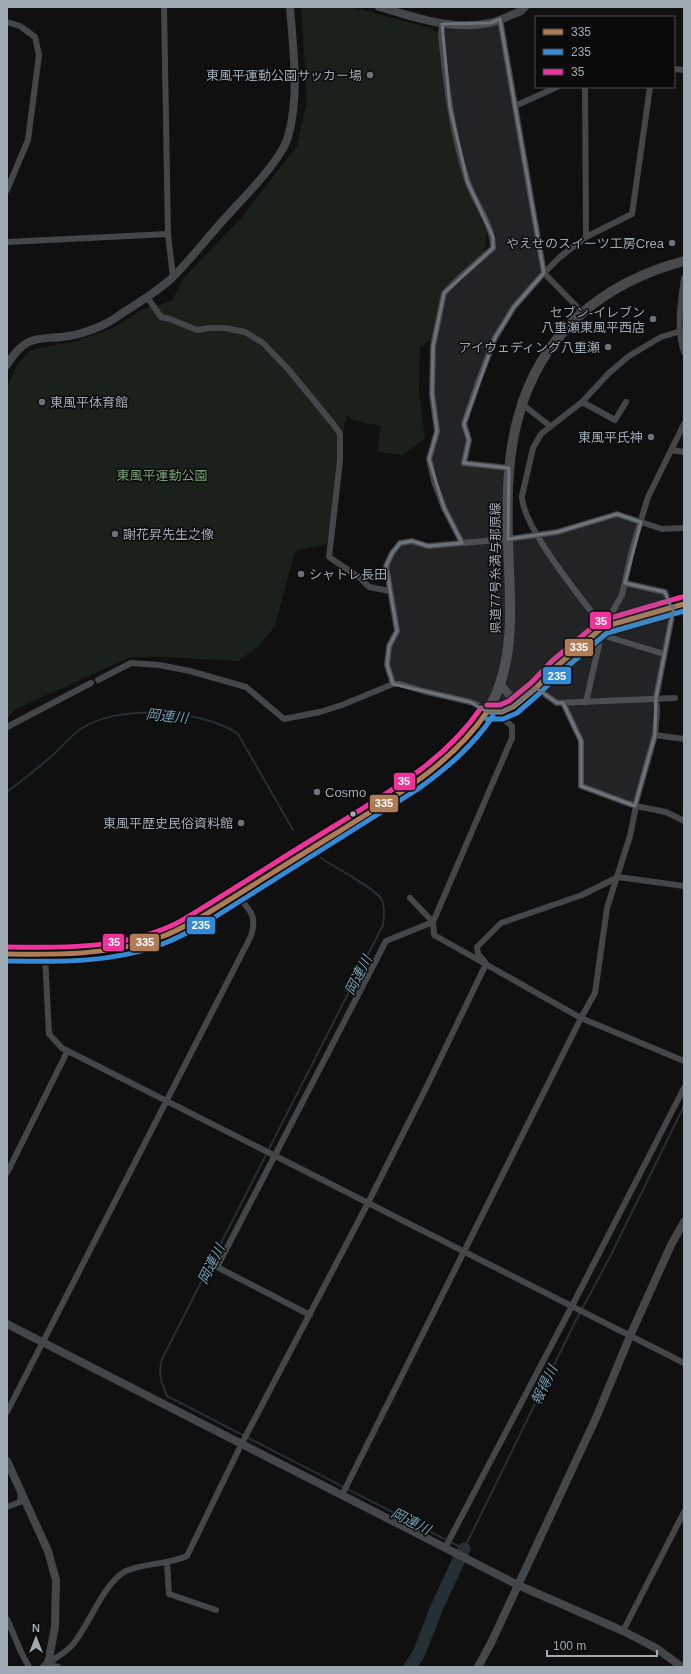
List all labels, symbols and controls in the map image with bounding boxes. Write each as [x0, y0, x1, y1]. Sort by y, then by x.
legend [535, 16, 675, 88]
text: 335 [571, 25, 591, 39]
text: 235 [571, 45, 591, 59]
text: 35 [571, 65, 585, 79]
place label: 東風平運動公園サッカー場 [206, 68, 362, 83]
marker: 東風平運動公園サッカー場 [365, 70, 375, 80]
place label: やえせのスイーツ工房Crea [506, 236, 665, 251]
marker: やえせのスイーツ工房Crea [667, 238, 677, 248]
place label: セブン-イレブン 八重瀬東風平西店 [541, 305, 645, 335]
marker: セブン-イレブン 八重瀬東風平西店 [648, 314, 658, 324]
place label: アイウェディング八重瀬 [459, 340, 600, 355]
marker: アイウェディング八重瀬 [603, 342, 613, 352]
place label: 東風平体育館 [50, 395, 128, 410]
marker: 東風平体育館 [37, 397, 47, 407]
place label: 東風平氏神 [578, 430, 643, 445]
marker: 東風平氏神 [646, 432, 656, 442]
park label: 東風平運動公園 [116, 468, 208, 483]
street label: 県道77号糸満与那原線 [488, 502, 503, 634]
place label: 謝花昇先生之像 [123, 527, 214, 542]
marker: 謝花昇先生之像 [110, 529, 120, 539]
place label: シャトレ長田 [309, 567, 387, 582]
marker: シャトレ長田 [296, 569, 306, 579]
line badge: 35 [589, 611, 612, 630]
text: 35 [595, 615, 607, 627]
line badge: 335 [564, 638, 594, 657]
text: 335 [570, 641, 588, 653]
line badge: 235 [542, 666, 572, 685]
text: 235 [548, 670, 566, 682]
water label: 岡連川 [145, 706, 191, 726]
line badge: 35 [393, 772, 416, 791]
text: 35 [398, 775, 410, 787]
place label: Cosmo [325, 785, 366, 800]
marker: Cosmo [312, 787, 322, 797]
line badge: 335 [369, 794, 399, 813]
text: 335 [375, 797, 393, 809]
unlabelled marker [348, 809, 358, 819]
place label: 東風平歴史民俗資料館 [103, 816, 233, 831]
marker: 東風平歴史民俗資料館 [236, 818, 246, 828]
line badge: 235 [186, 916, 216, 935]
text: 235 [192, 919, 210, 931]
line badge: 35 [102, 933, 125, 952]
line badge: 335 [129, 933, 160, 952]
text: 35 [108, 936, 120, 948]
text: 335 [136, 936, 154, 948]
water label: 岡連川 [341, 951, 376, 997]
water label: 岡連川 [194, 1240, 229, 1286]
water label: 報得川 [528, 1361, 561, 1407]
water label: 岡連川 [389, 1504, 435, 1539]
north arrow [16, 1618, 56, 1658]
text: N [32, 1622, 40, 1634]
scale bar [547, 1632, 657, 1658]
text: 100 m [553, 1639, 586, 1653]

